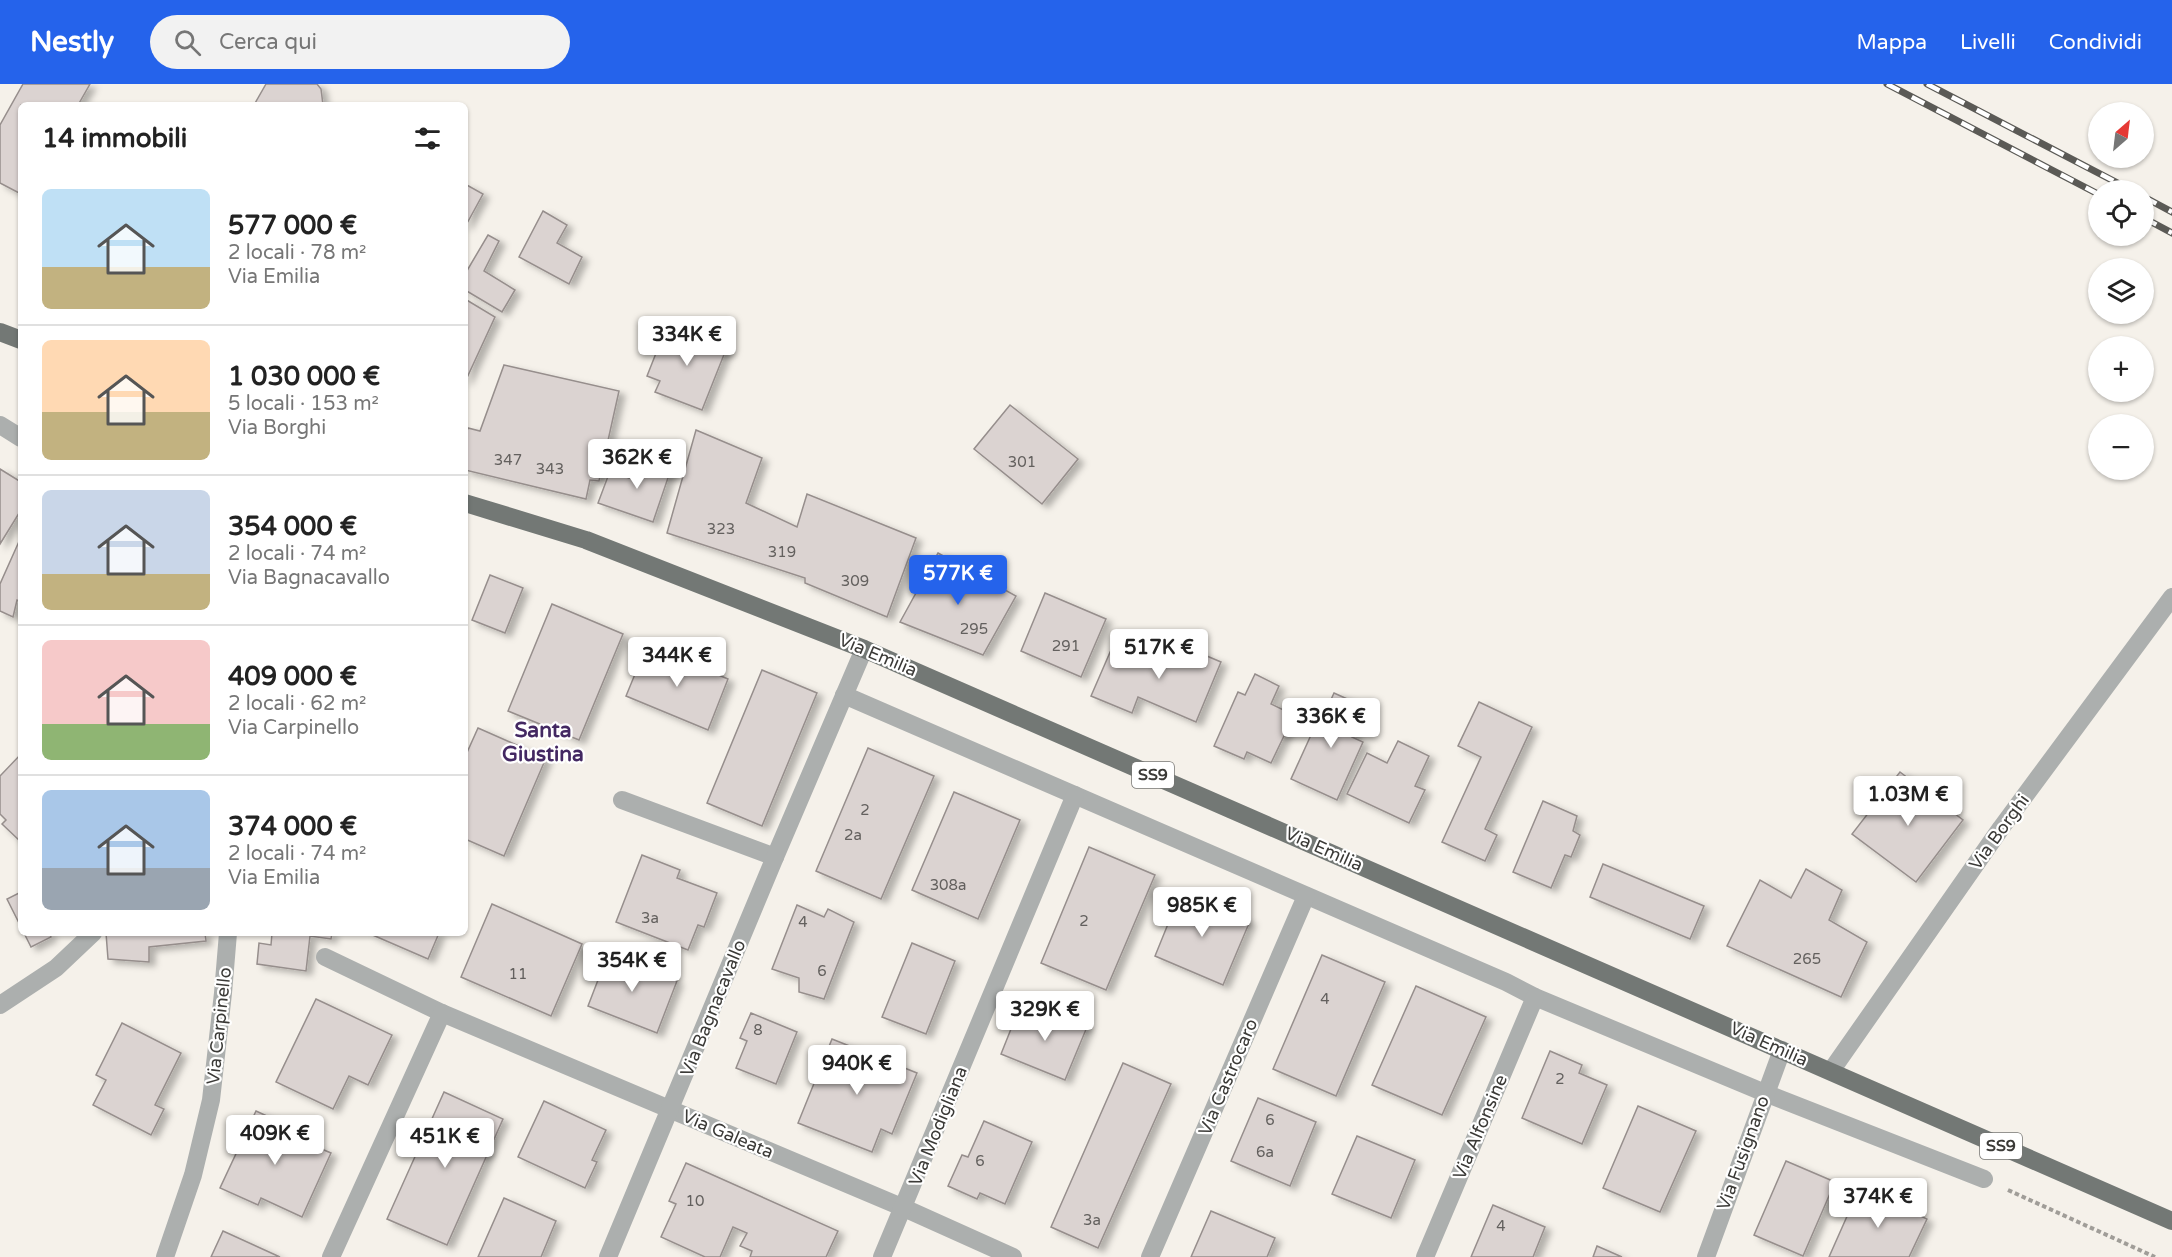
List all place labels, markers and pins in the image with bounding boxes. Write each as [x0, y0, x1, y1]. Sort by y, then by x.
pin: 334K € [638, 316, 736, 367]
pin: 362K € [588, 439, 686, 490]
pin: 577K € [909, 555, 1007, 606]
pin: 517K € [1110, 629, 1208, 680]
pin: 344K € [628, 637, 726, 688]
pin: 336K € [1282, 698, 1380, 749]
pin: 1.03M € [1853, 776, 1963, 827]
pin: 985K € [1153, 887, 1251, 938]
pin: 354K € [583, 942, 681, 993]
pin: 329K € [996, 991, 1094, 1042]
pin: 940K € [808, 1045, 906, 1096]
pin: 409K € [226, 1115, 324, 1166]
pin: 451K € [396, 1118, 494, 1169]
pin: 374K € [1829, 1178, 1927, 1229]

